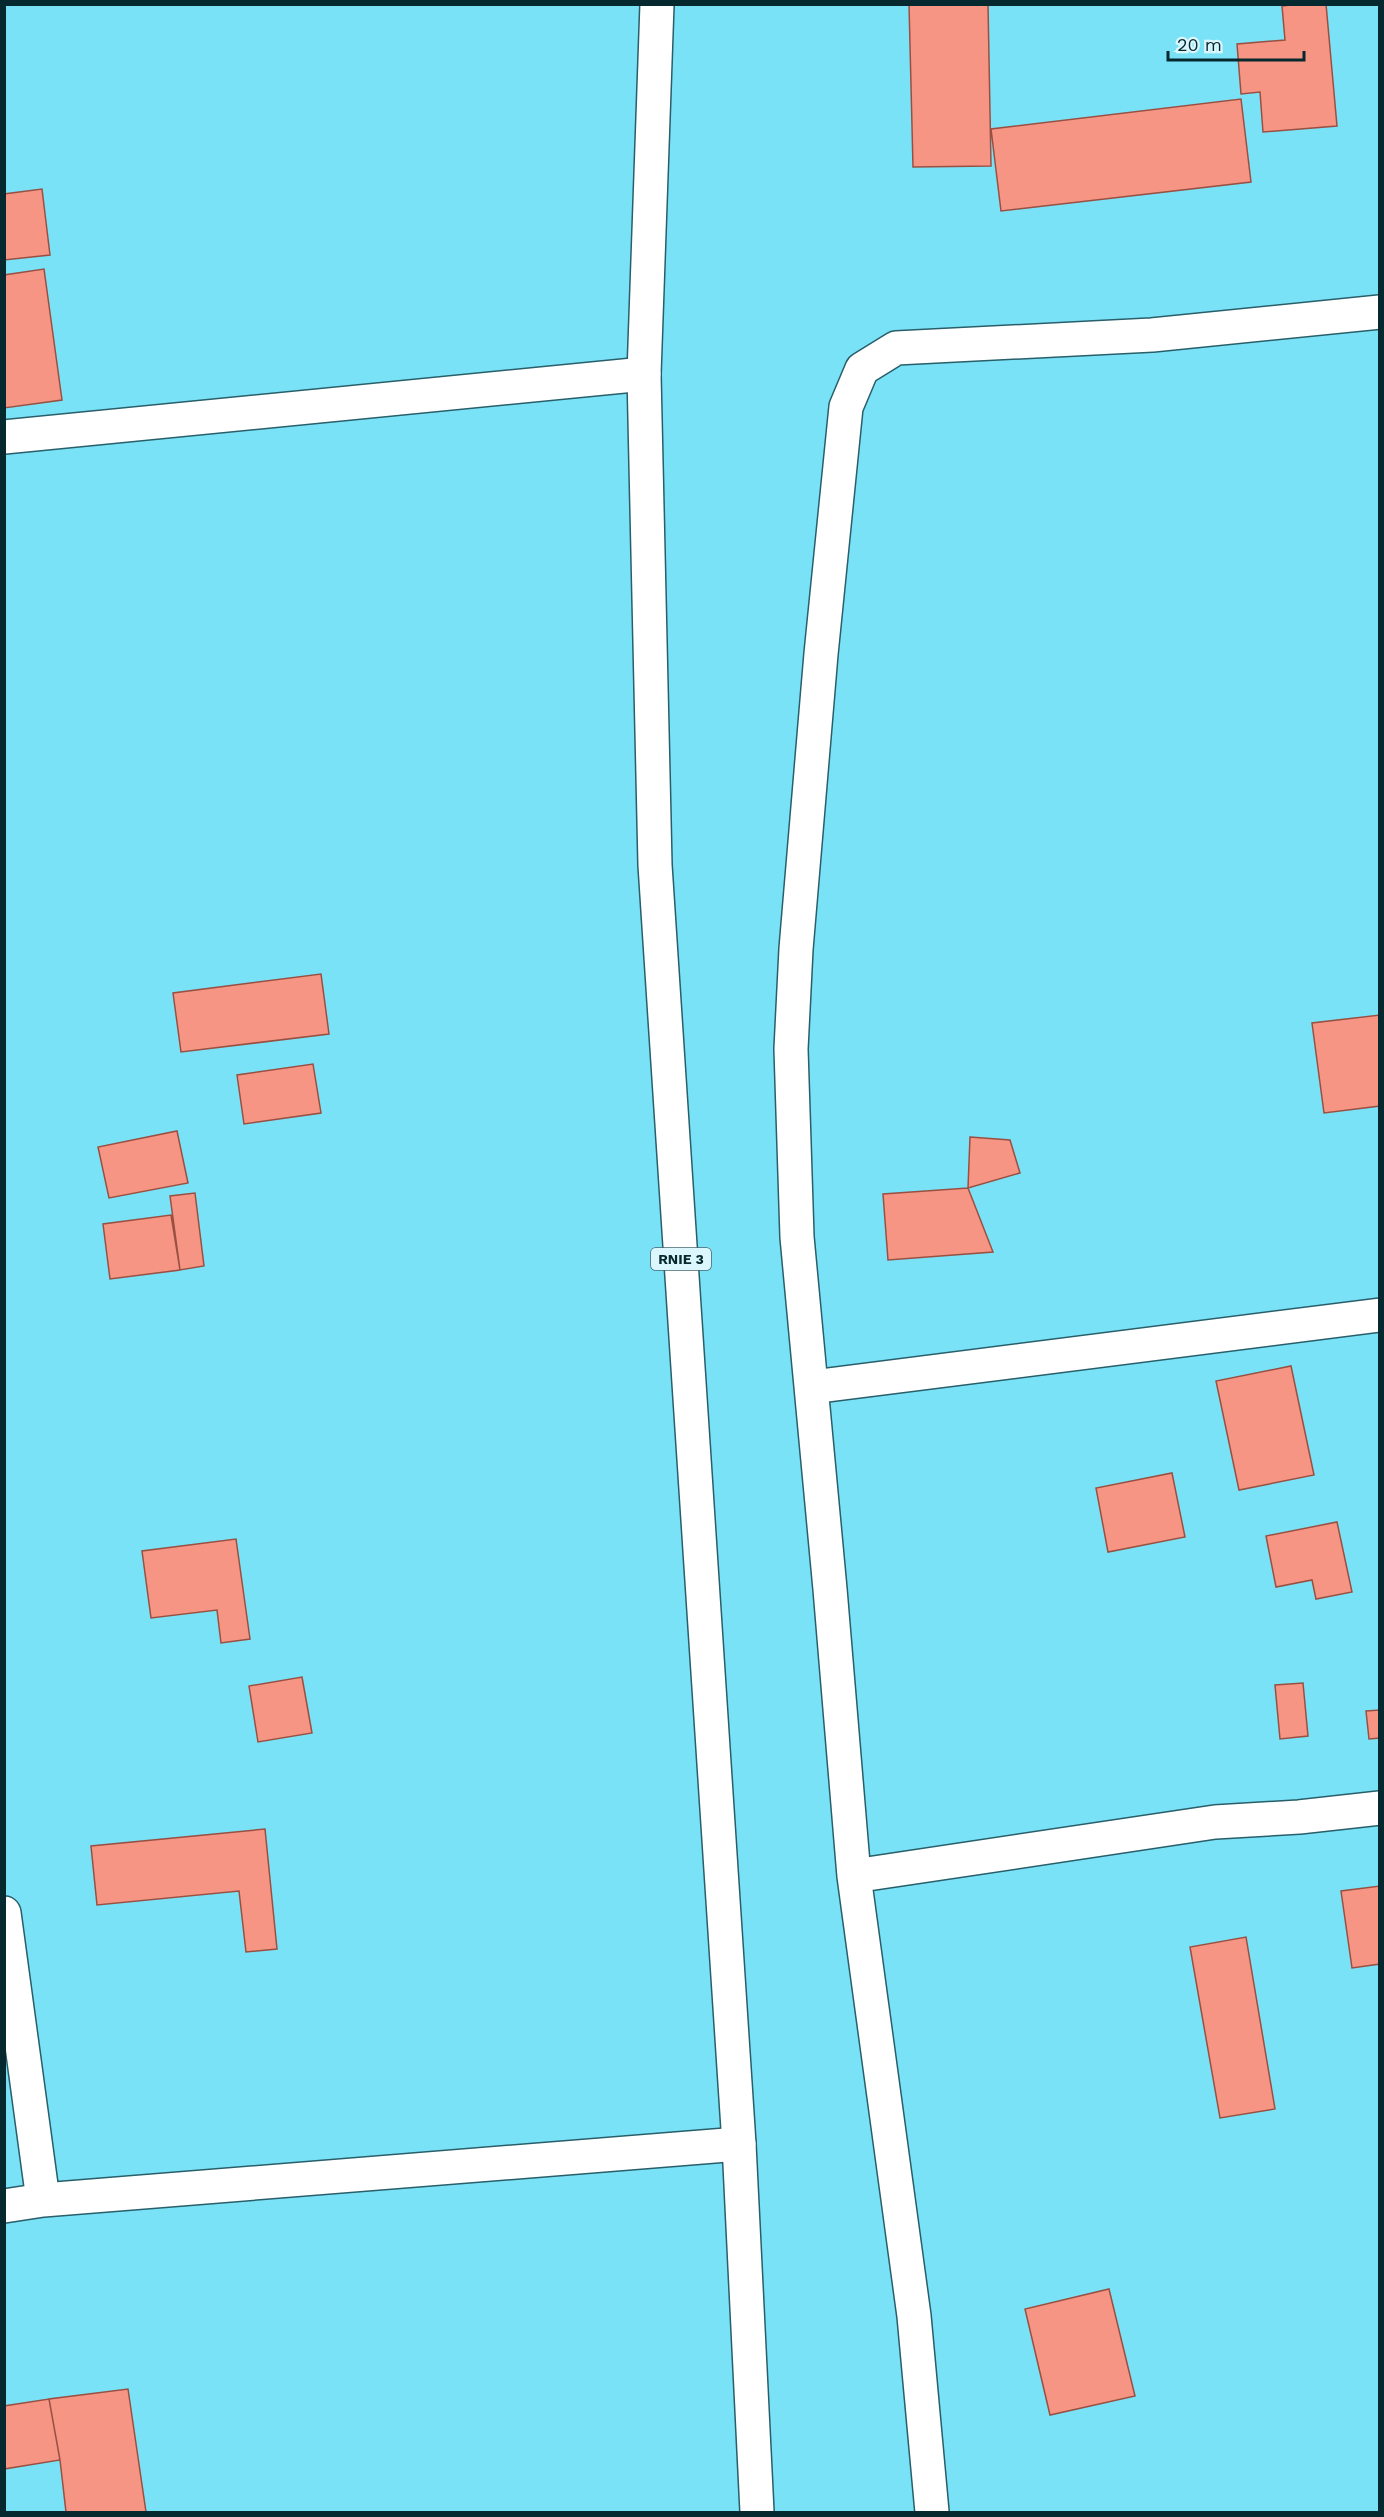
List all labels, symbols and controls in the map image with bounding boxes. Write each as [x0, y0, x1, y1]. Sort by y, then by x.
scale bar [1168, 24, 1304, 62]
text: 20 m [1177, 34, 1222, 55]
road number: RNIE 3 [651, 1248, 711, 1270]

